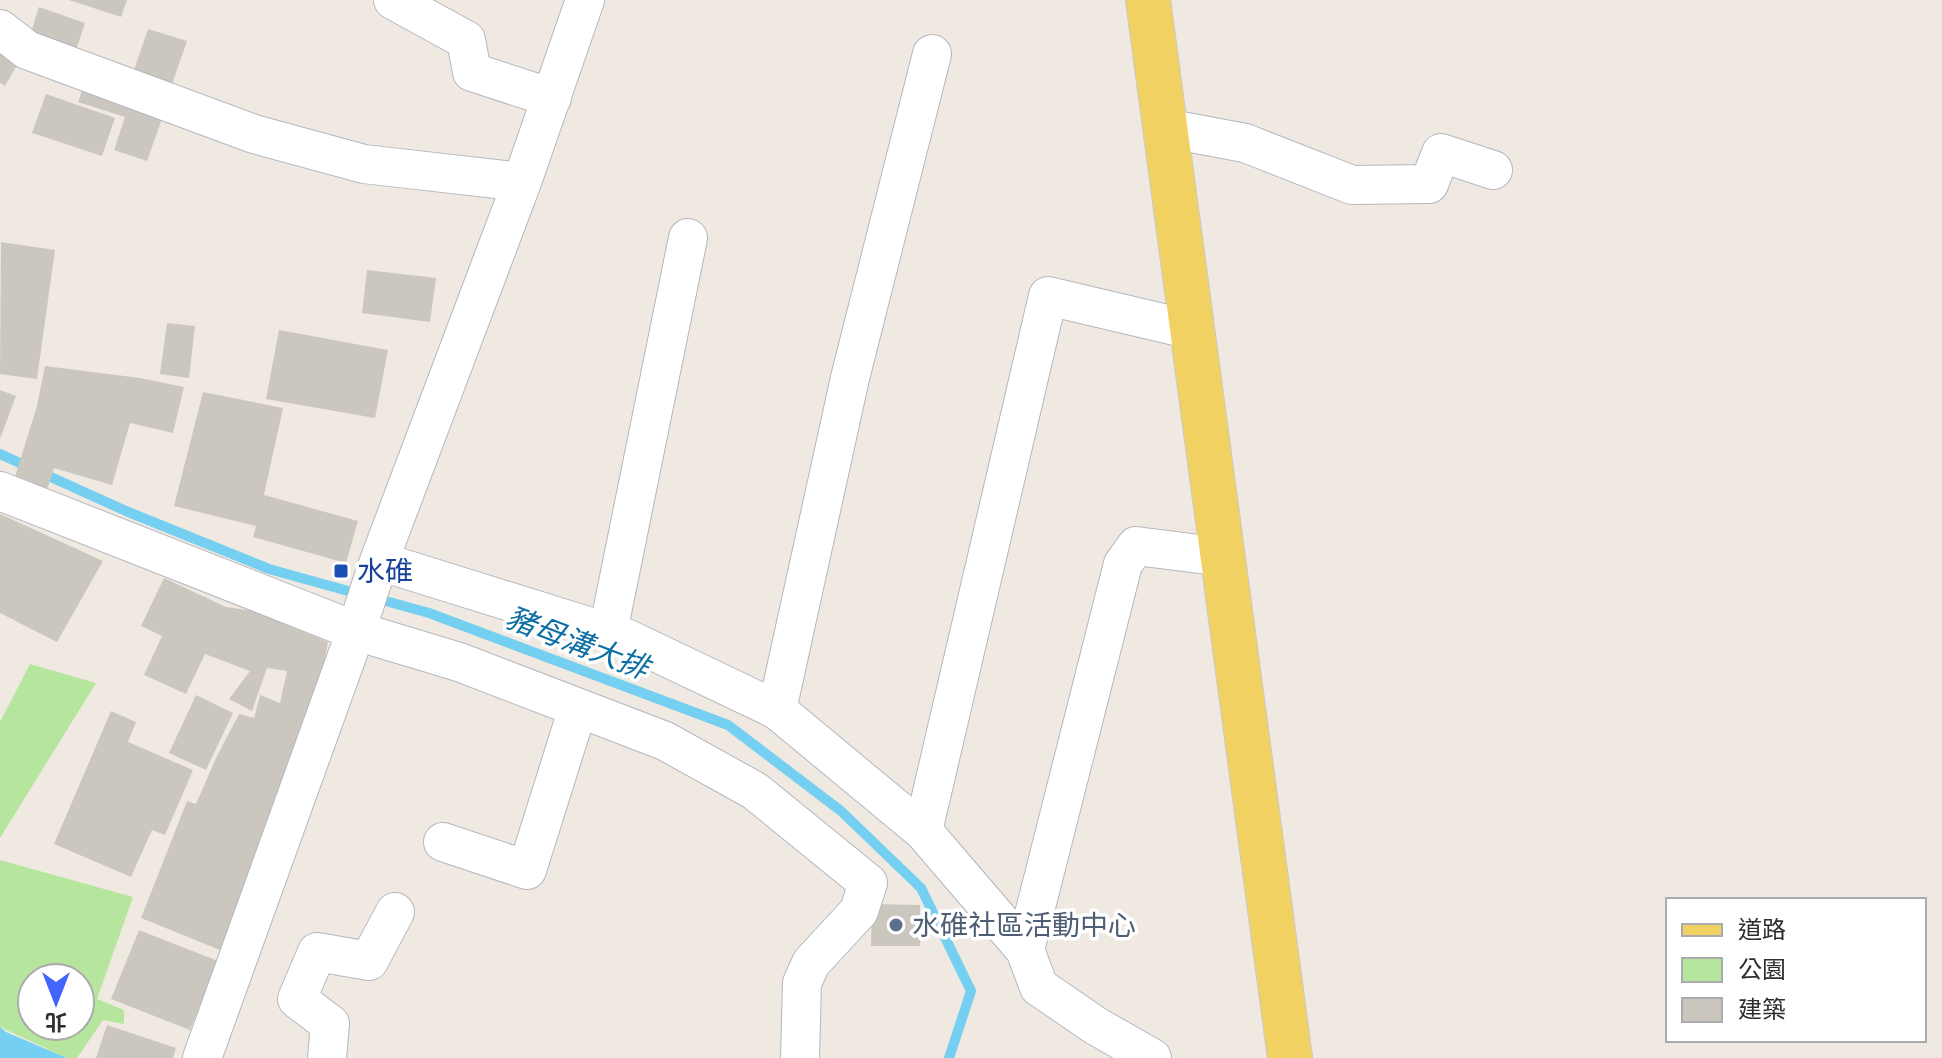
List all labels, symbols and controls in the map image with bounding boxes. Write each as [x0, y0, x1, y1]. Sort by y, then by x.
place label: 水碓 [357, 556, 413, 587]
marker: 水碓 [332, 562, 350, 580]
water label: 豬母溝大排 [501, 600, 657, 686]
legend [1666, 898, 1926, 1042]
place label: 水碓社區活動中心 [912, 910, 1136, 941]
marker: 水碓社區活動中心 [887, 916, 905, 934]
text: 道路 [1738, 916, 1786, 943]
text: 公園 [1738, 956, 1786, 983]
north arrow [16, 962, 96, 1042]
text: 建築 [1738, 996, 1786, 1023]
text: 北 [45, 1009, 67, 1034]

